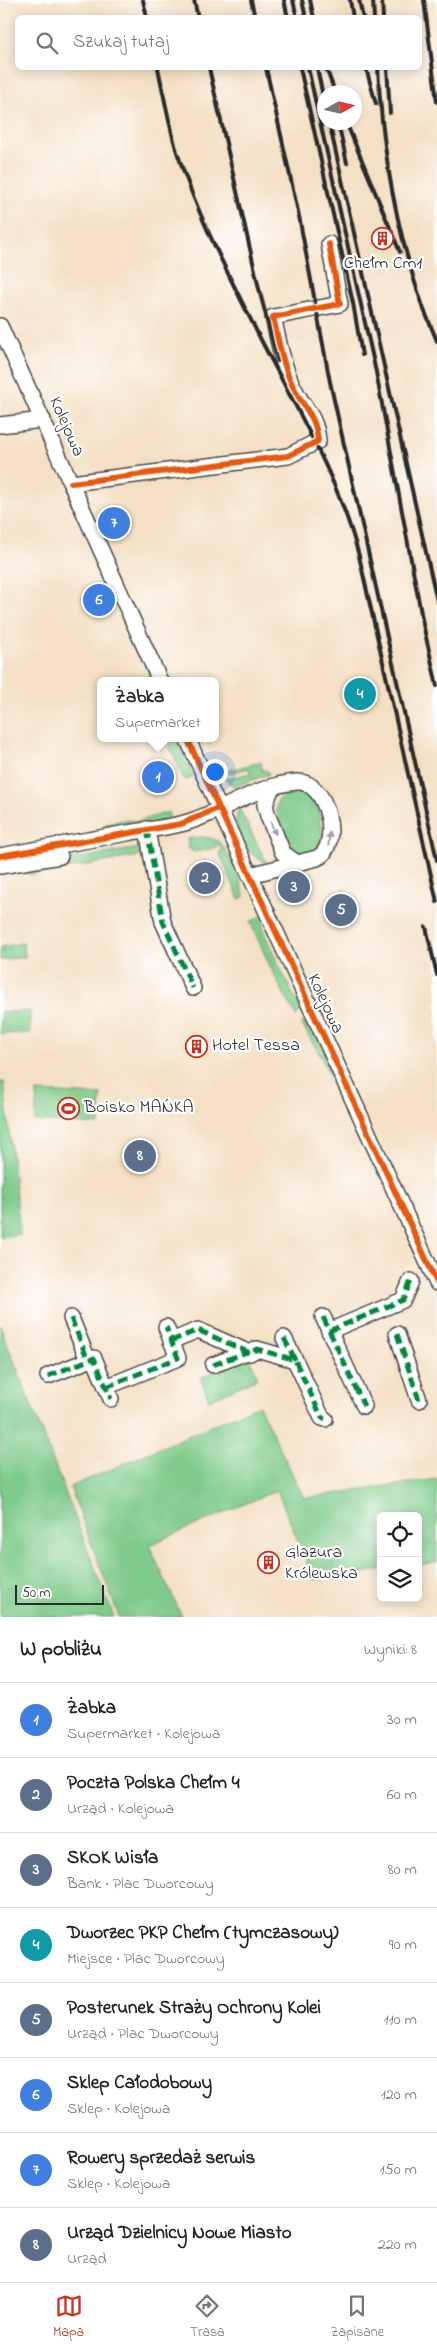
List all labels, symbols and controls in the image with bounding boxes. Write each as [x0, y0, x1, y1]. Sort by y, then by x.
search box [15, 15, 422, 70]
icon: search [33, 29, 61, 57]
text: Szukaj tutaj [73, 29, 169, 56]
north arrow [317, 85, 362, 130]
building icon: Chełm Cm1 [371, 227, 395, 251]
place label: Chełm Cm1 [344, 251, 423, 277]
street label: Kolejowa [41, 393, 91, 461]
pin: 7 [98, 504, 130, 542]
pin: 6 [83, 581, 115, 619]
pin: 4 [344, 675, 376, 713]
popup [97, 677, 219, 742]
text: Żabka [115, 684, 164, 711]
text: Supermarket [115, 711, 201, 735]
pin: 1 [142, 758, 174, 796]
your location [202, 759, 228, 785]
one-way arrow [269, 821, 277, 836]
one-way arrow [325, 831, 333, 847]
pin: 2 [189, 859, 221, 897]
pin: 3 [278, 868, 310, 906]
pin: 5 [325, 891, 357, 929]
street label: Kolejowa [300, 970, 350, 1038]
place label: Hotel Tessa [212, 1033, 300, 1059]
building icon: Hotel Tessa [184, 1034, 208, 1058]
place label: Boisko MAŃKA [83, 1095, 194, 1121]
sports icon: Boisko MAŃKA [56, 1096, 80, 1120]
pin: 8 [124, 1137, 156, 1175]
map controls [377, 1512, 422, 1602]
button: locate [377, 1512, 422, 1557]
place label: Glazura Królewska [285, 1540, 358, 1587]
building icon: Glazura Królewska [257, 1551, 281, 1575]
button: layers [377, 1557, 422, 1602]
scale bar [15, 1582, 104, 1605]
text: 50 m [22, 1583, 50, 1604]
text: W pobliżu [20, 1635, 102, 1665]
text: Wyniki: 8 [364, 1638, 417, 1662]
text: Żabka [67, 1695, 116, 1722]
text: 1 [33, 1708, 39, 1732]
text: 30 m [387, 1708, 417, 1732]
text: Supermarket · Kolejowa [67, 1722, 220, 1746]
text: Poczta Polska Chełm 4 [67, 1770, 240, 1797]
text: 2 [32, 1783, 40, 1807]
text: 60 m [387, 1783, 417, 1807]
text: Urząd · Kolejowa [67, 1797, 174, 1821]
text: SKOK Wisła [67, 1845, 158, 1872]
text: 3 [33, 1858, 39, 1882]
text: 80 m [388, 1858, 417, 1882]
text: Bank · Plac Dworcowy [67, 1872, 214, 1896]
text: Dworzec PKP Chełm (tymczasowy) [67, 1920, 339, 1947]
text: 4 [33, 1933, 39, 1957]
text: 90 m [389, 1933, 417, 1957]
text: Miejsce · Plac Dworcowy [67, 1947, 225, 1971]
text: Posterunek Straży Ochrony Kolei [67, 1995, 321, 2022]
text: 5 [31, 2008, 41, 2032]
text: 110 m [383, 2008, 417, 2032]
text: Urząd · Plac Dworcowy [67, 2022, 219, 2046]
text: Sklep Całodobowy [67, 2070, 212, 2097]
text: 6 [32, 2083, 40, 2107]
text: 120 m [381, 2083, 417, 2107]
text: Sklep · Kolejowa [67, 2097, 170, 2121]
text: Rowery sprzedaż serwis [67, 2145, 255, 2172]
text: 7 [33, 2158, 39, 2182]
text: 150 m [379, 2158, 417, 2182]
text: Sklep · Kolejowa [67, 2172, 170, 2196]
text: Urząd Dzielnicy Nowe Miasto [67, 2220, 292, 2247]
text: 8 [33, 2233, 39, 2257]
text: 220 m [378, 2233, 417, 2257]
text: Urząd [67, 2247, 106, 2271]
tab: Mapa [53, 2292, 84, 2343]
tab: Trasa [190, 2292, 225, 2343]
tab: Zapisane [331, 2292, 384, 2343]

